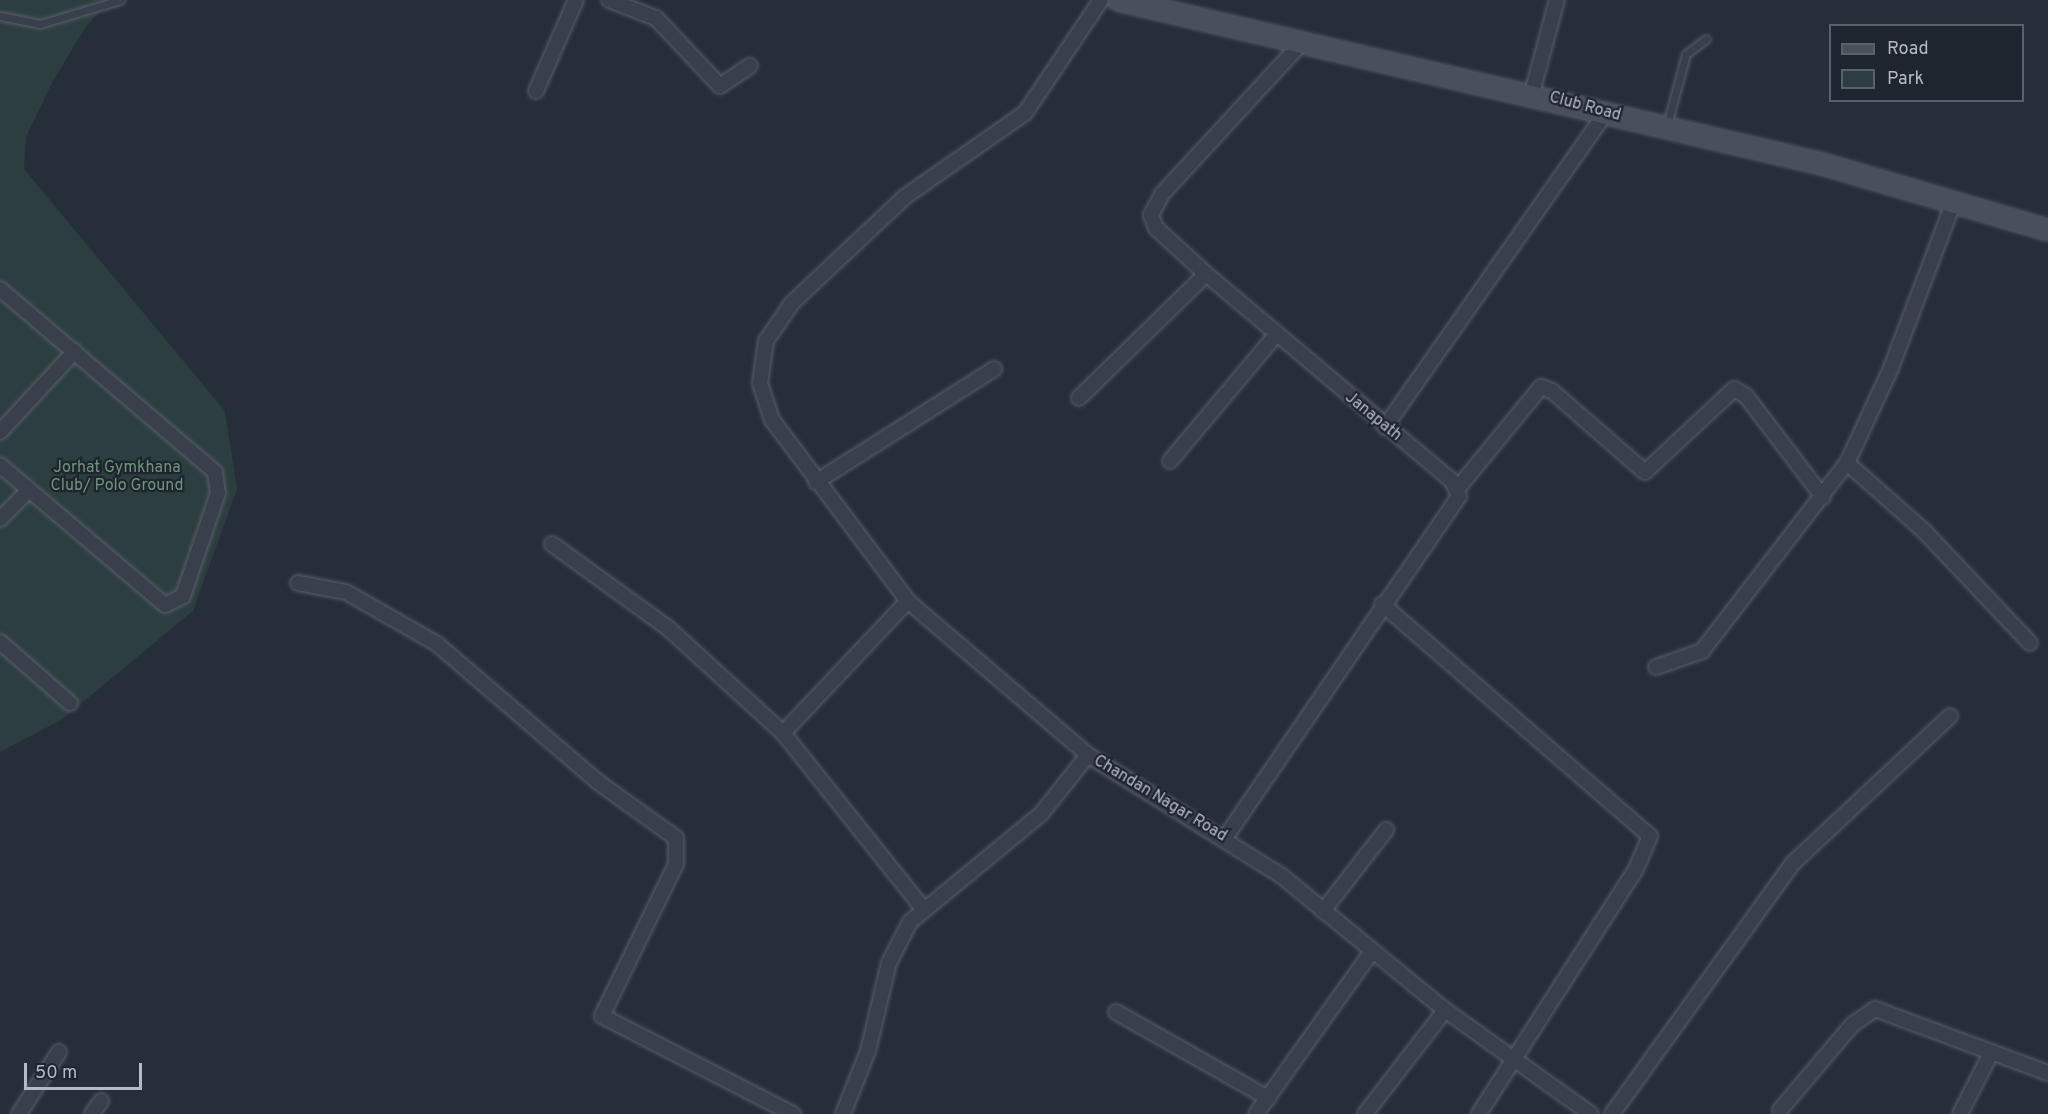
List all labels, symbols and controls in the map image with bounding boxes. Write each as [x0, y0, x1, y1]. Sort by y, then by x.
legend [1829, 24, 2024, 102]
text: Road [1887, 38, 1929, 61]
text: Park [1887, 68, 1924, 91]
street label: Club Road [1547, 88, 1623, 126]
street label: Janapath [1341, 388, 1405, 446]
park label: Jorhat Gymkhana Club/ Polo Ground [50, 458, 184, 496]
street label: Chandan Nagar Road [1090, 752, 1230, 846]
scale bar [27, 1051, 146, 1089]
text: 50 m [35, 1062, 77, 1085]

